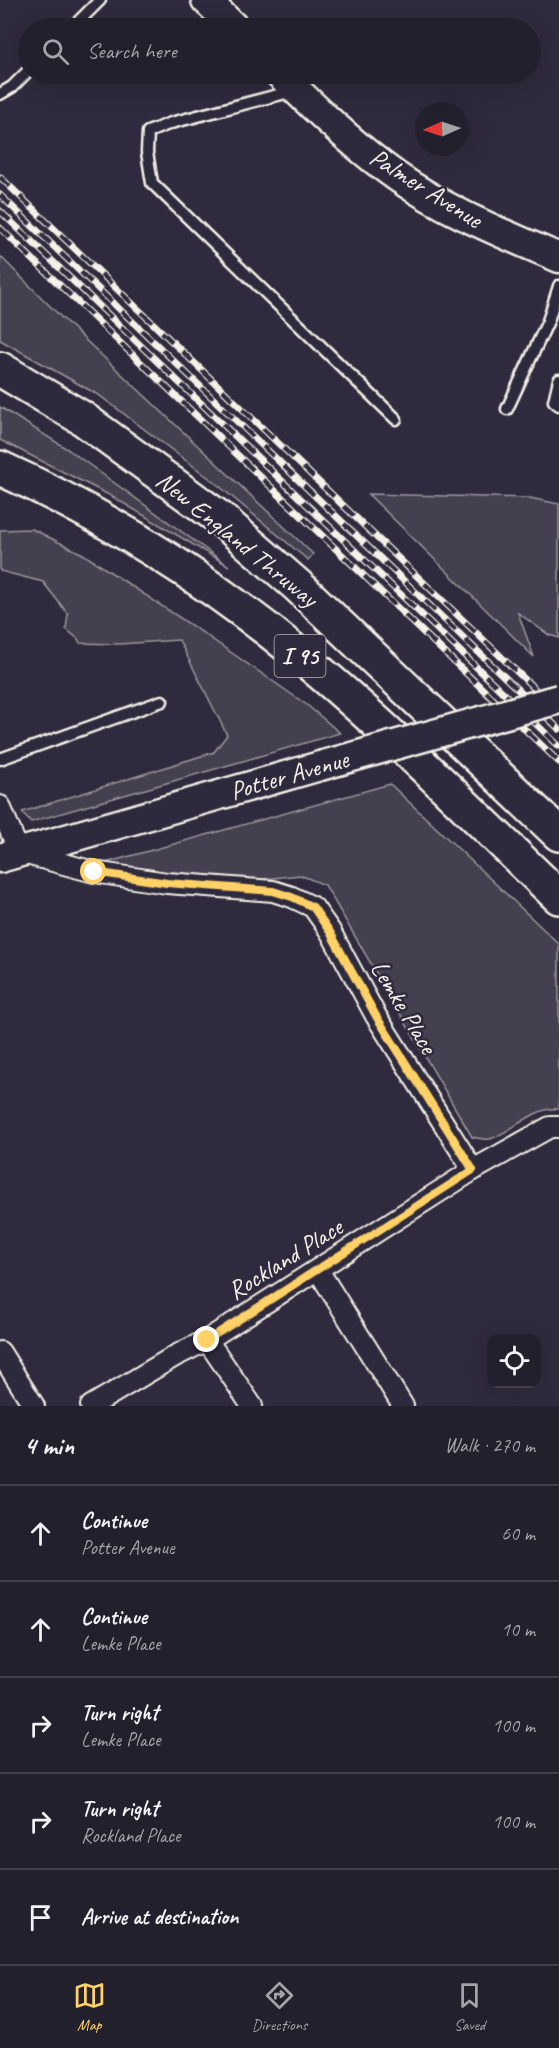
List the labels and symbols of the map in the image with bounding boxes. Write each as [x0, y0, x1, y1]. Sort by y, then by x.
north arrow [415, 102, 469, 156]
street label: Palmer Avenue [364, 140, 490, 236]
street label: New England Thruway [149, 464, 326, 616]
road number: I 95 [274, 635, 326, 677]
street label: Potter Avenue [226, 742, 353, 808]
route start [80, 858, 106, 884]
street label: Lemke Place [363, 954, 446, 1062]
street label: Rockland Place [221, 1209, 351, 1307]
route end [193, 1326, 219, 1352]

